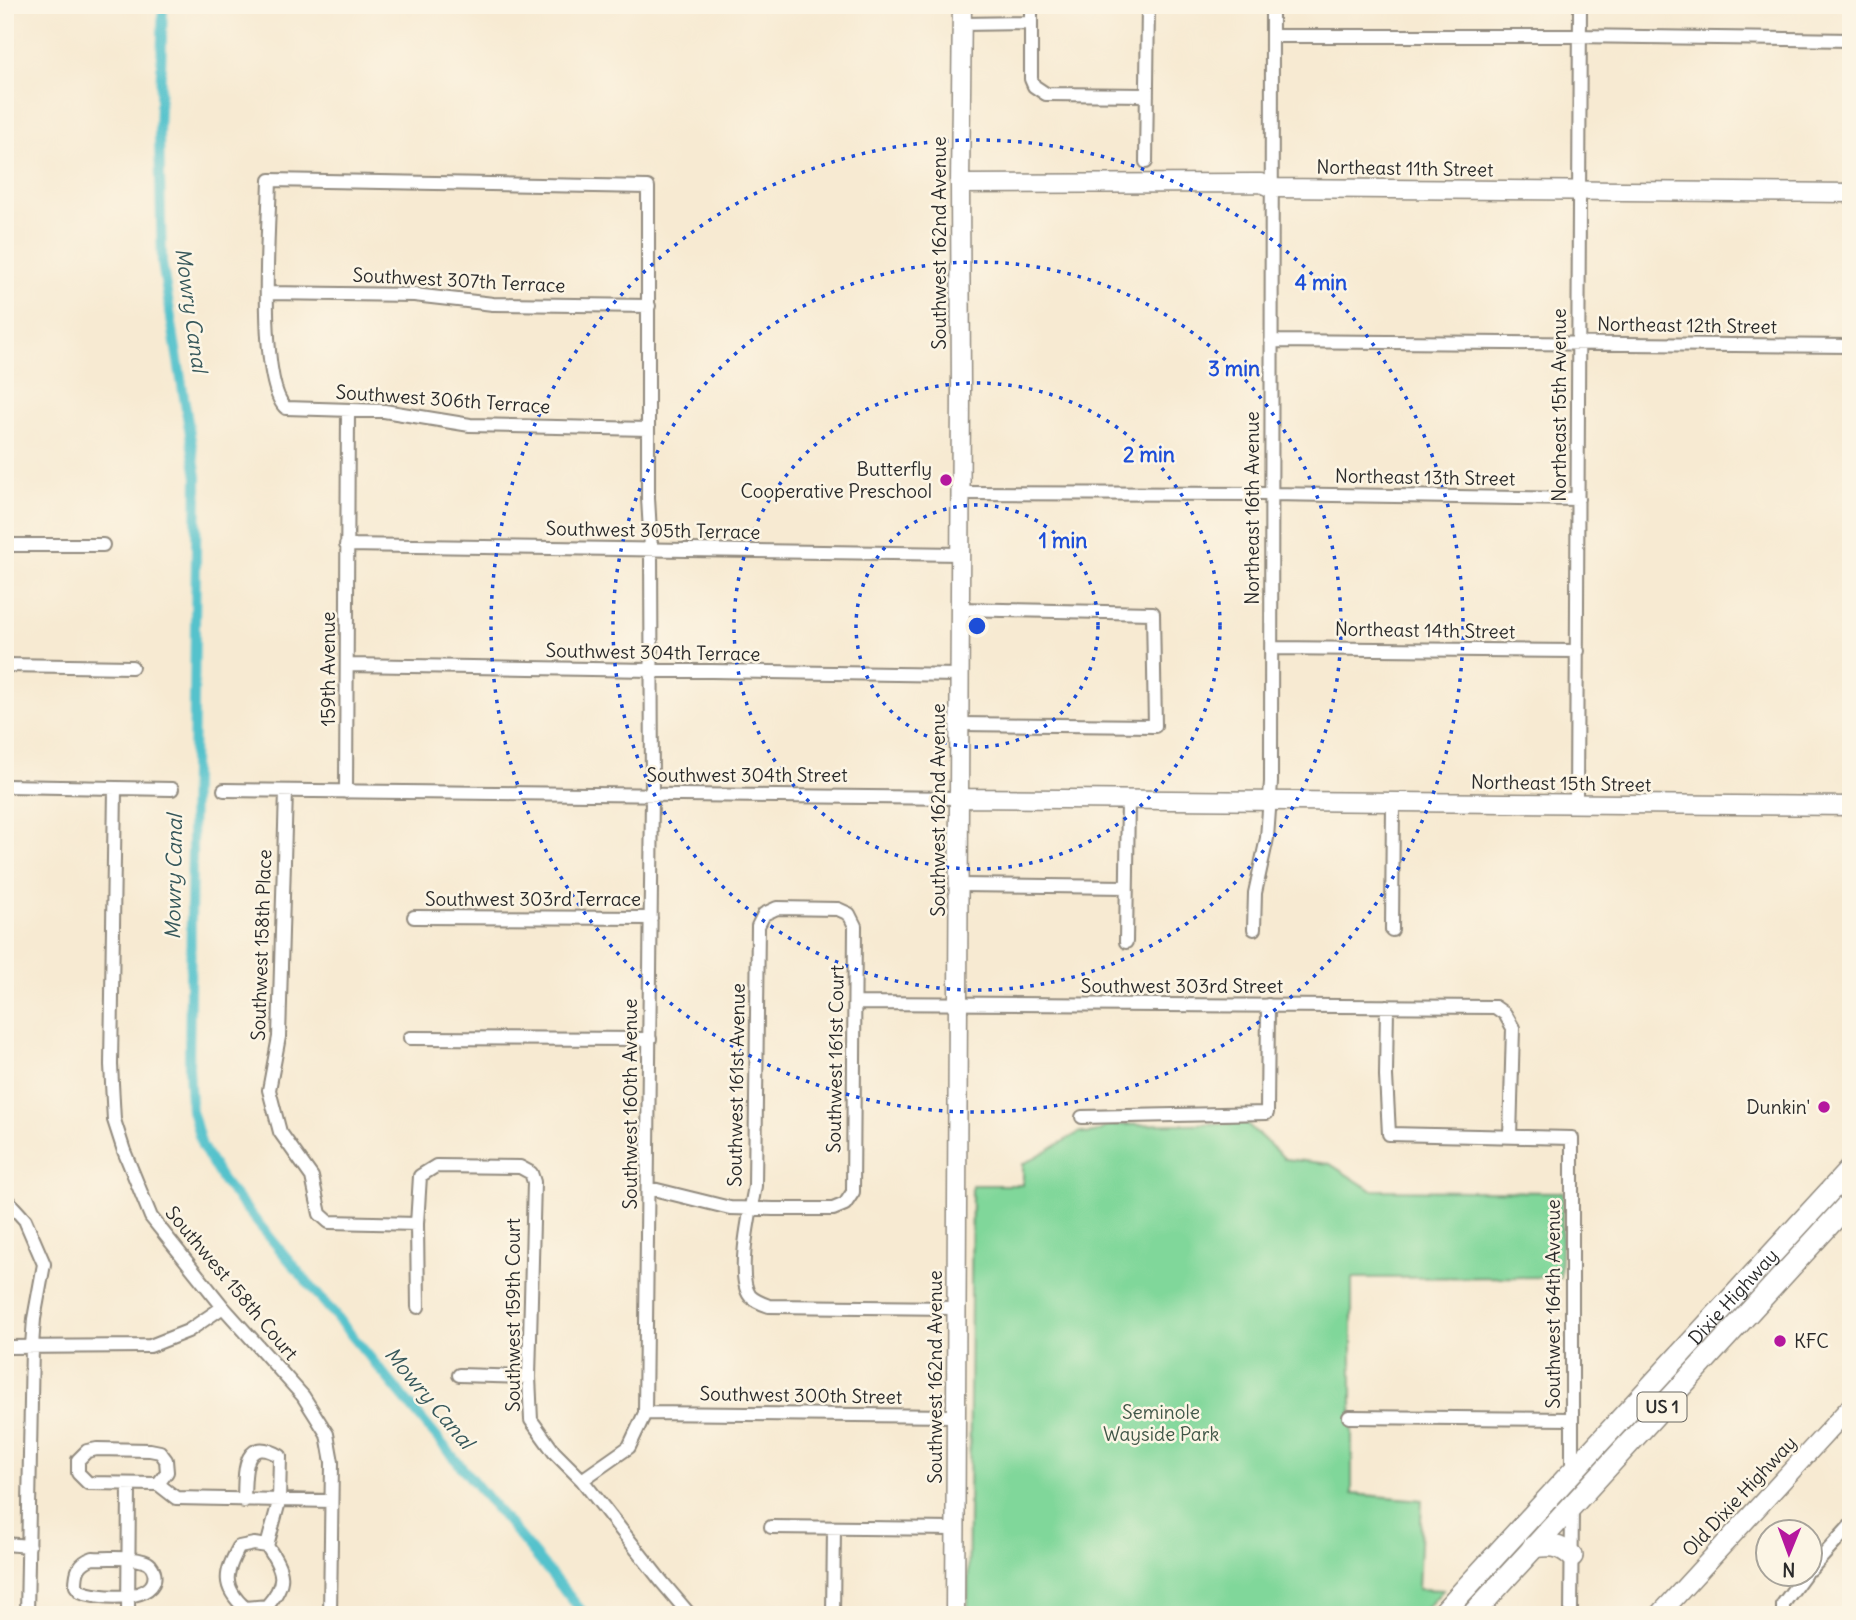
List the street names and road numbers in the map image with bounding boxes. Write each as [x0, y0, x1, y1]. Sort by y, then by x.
street label: Southwest 162nd Avenue [927, 136, 951, 350]
street label: Northeast 11th Street [1316, 154, 1494, 182]
street label: Southwest 307th Terrace [352, 262, 566, 298]
street label: Northeast 15th Avenue [1547, 308, 1571, 502]
street label: Northeast 12th Street [1597, 311, 1777, 339]
street label: Southwest 306th Terrace [335, 380, 551, 418]
street label: Northeast 16th Avenue [1240, 411, 1264, 605]
street label: Northeast 13th Street [1335, 463, 1515, 491]
street label: Southwest 305th Terrace [545, 516, 761, 544]
street label: 159th Avenue [316, 612, 340, 726]
street label: Northeast 14th Street [1335, 616, 1515, 644]
street label: Southwest 304th Terrace [545, 638, 761, 666]
street label: Southwest 162nd Avenue [926, 703, 950, 917]
street label: Southwest 304th Street [646, 763, 848, 787]
street label: Northeast 15th Street [1471, 769, 1651, 797]
street label: Southwest 158th Place [246, 849, 276, 1041]
street label: Southwest 303rd Terrace [425, 887, 641, 911]
street label: Southwest 161st Court [821, 965, 849, 1153]
street label: Southwest 303rd Street [1081, 974, 1283, 998]
street label: Southwest 161st Avenue [722, 983, 750, 1187]
street label: Southwest 160th Avenue [618, 999, 642, 1209]
street label: Southwest 164th Avenue [1541, 1199, 1565, 1409]
street label: Southwest 158th Court [161, 1201, 303, 1365]
street label: Southwest 159th Court [501, 1218, 525, 1412]
street label: Dixie Highway [1683, 1244, 1783, 1350]
street label: Southwest 162nd Avenue [923, 1270, 947, 1484]
street label: Southwest 300th Street [699, 1381, 903, 1409]
road number: US 1 [1638, 1392, 1686, 1422]
street label: Old Dixie Highway [1677, 1431, 1801, 1561]

